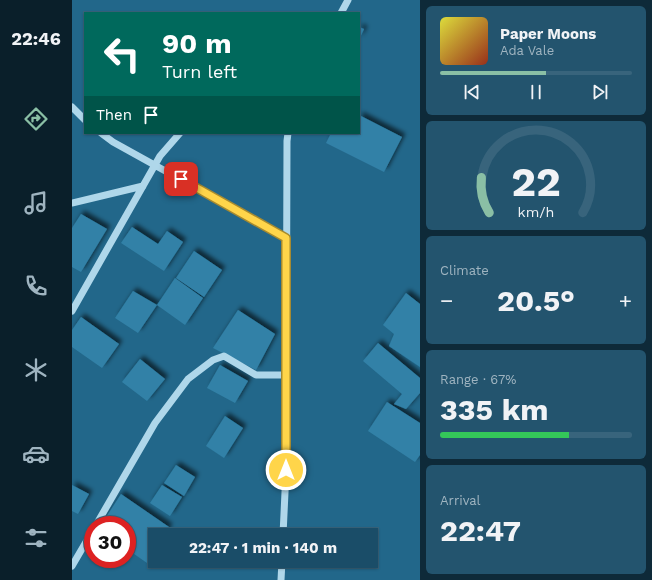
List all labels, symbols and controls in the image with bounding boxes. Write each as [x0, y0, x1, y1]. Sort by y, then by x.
text: Paper Moons [500, 25, 596, 43]
text: 90 m [162, 27, 232, 60]
text: 22:46 [11, 28, 61, 49]
icon: left [96, 28, 148, 80]
text: Ada Vale [500, 43, 554, 58]
text: Turn left [162, 61, 237, 82]
icon: previous [461, 81, 483, 103]
icon: pause [525, 81, 547, 103]
icon: next [589, 81, 611, 103]
icon: arrive [140, 104, 162, 126]
icon: directions [22, 105, 50, 133]
text: Then [96, 106, 132, 124]
text: 22 [511, 157, 561, 206]
pin [164, 162, 198, 196]
icon: arrive [170, 168, 192, 190]
icon: music [22, 189, 50, 217]
text: km/h [518, 204, 554, 220]
text: Climate [440, 263, 489, 278]
icon: phone [22, 272, 50, 300]
text: 20.5° [497, 283, 575, 318]
text: − [440, 288, 453, 313]
text: + [619, 288, 632, 313]
icon: climate [22, 356, 50, 384]
text: Range · 67% [440, 372, 516, 387]
text: 335 km [440, 392, 549, 427]
icon: car [22, 440, 50, 468]
position arrow [265, 449, 307, 491]
text: Arrival [440, 493, 481, 508]
text: 22:47 [440, 513, 521, 548]
speed limit sign: 30 [84, 516, 136, 568]
icon: filters [22, 524, 50, 552]
text: 22:47 · 1 min · 140 m [189, 539, 337, 557]

